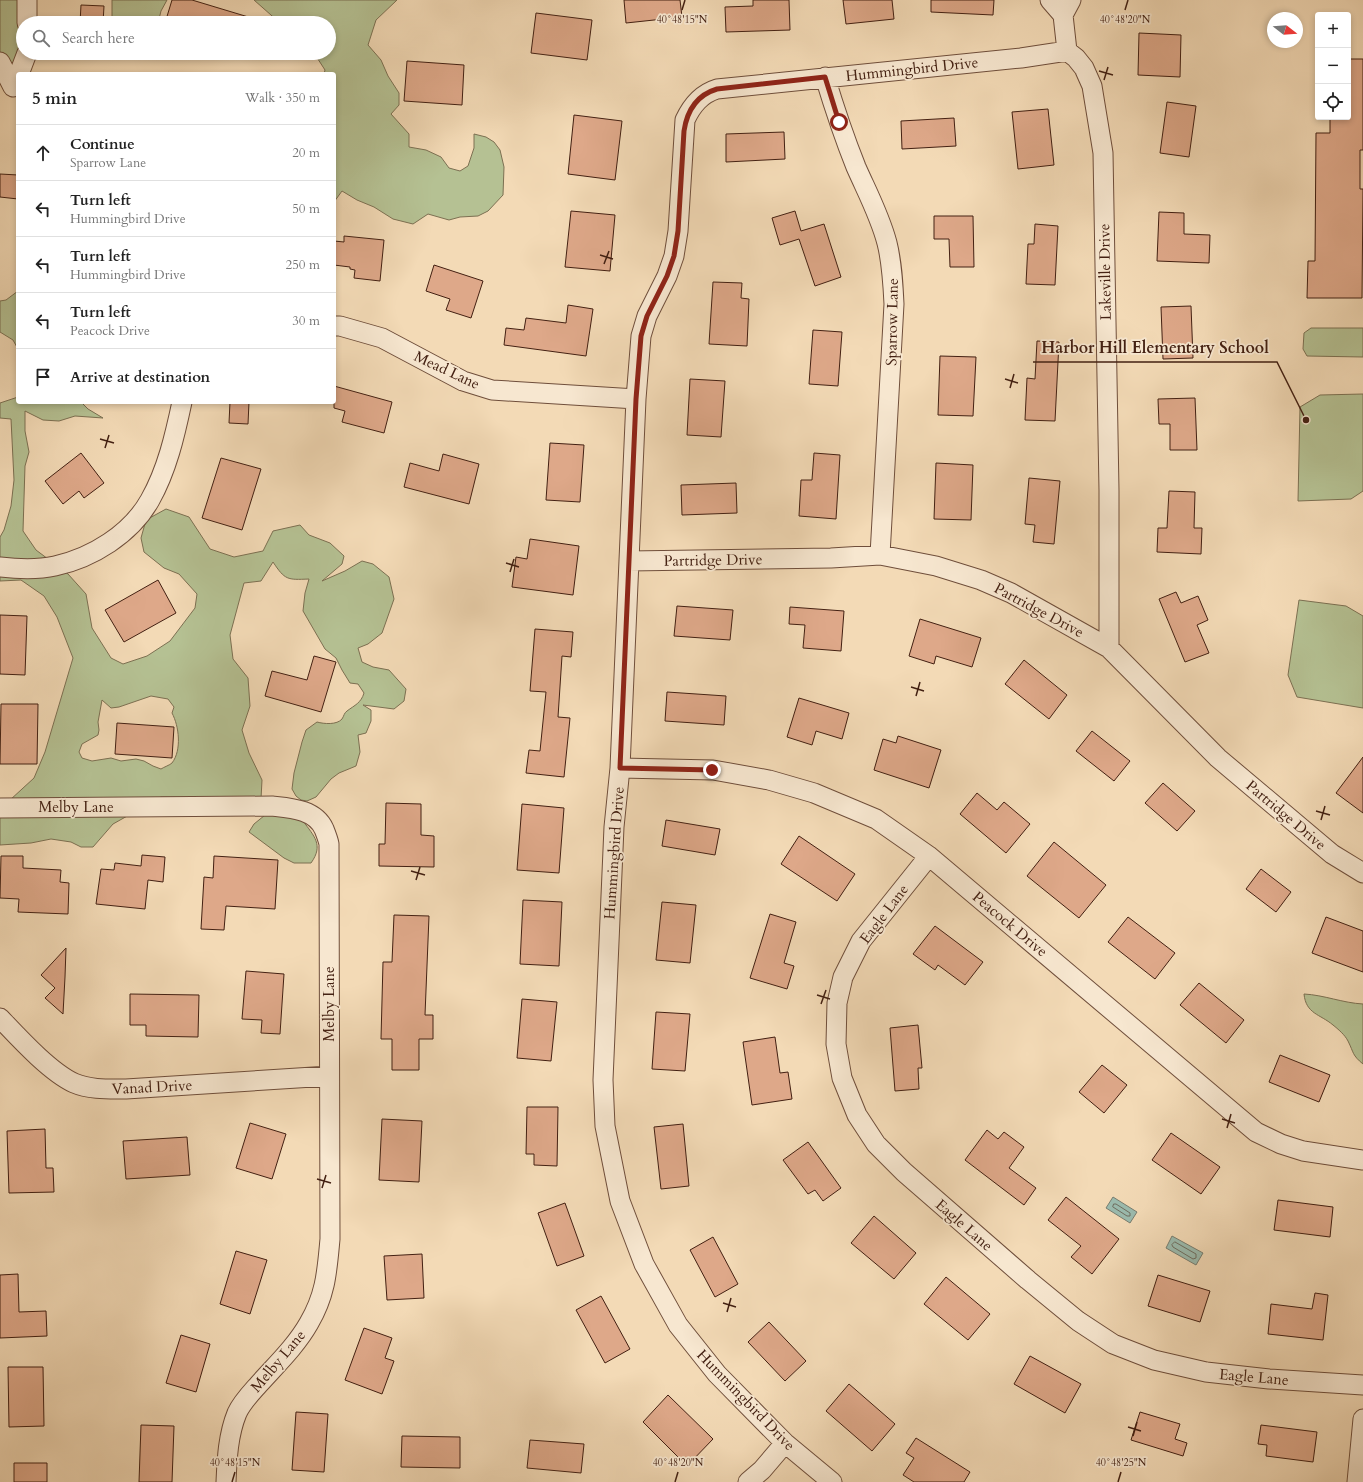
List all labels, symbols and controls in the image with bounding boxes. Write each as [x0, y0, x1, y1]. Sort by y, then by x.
north arrow [1267, 12, 1303, 48]
map controls [1315, 12, 1351, 120]
button: + [1315, 12, 1351, 48]
text: 40°48'15"N [657, 13, 708, 27]
text: 40°48'20"N [1100, 13, 1151, 27]
search box [16, 16, 336, 60]
icon: search [30, 27, 52, 49]
text: Search here [62, 28, 135, 48]
button: − [1315, 48, 1351, 84]
street label: Hummingbird Drive [845, 52, 980, 86]
button: locate [1315, 84, 1351, 120]
text: 5 min [32, 87, 77, 110]
text: Walk · 350 m [245, 89, 320, 107]
route start [830, 113, 848, 131]
text: Continue [70, 134, 135, 154]
icon: ahead [32, 142, 54, 164]
text: 20 m [292, 144, 320, 162]
text: Sparrow Lane [70, 154, 146, 172]
text: Turn left [70, 190, 131, 210]
icon: left [32, 198, 54, 220]
text: 50 m [292, 200, 320, 218]
text: Hummingbird Drive [70, 210, 186, 228]
street label: Lakeville Drive [1094, 223, 1116, 321]
text: Turn left [70, 246, 131, 266]
icon: left [32, 254, 54, 276]
text: 250 m [286, 256, 320, 274]
text: Hummingbird Drive [70, 266, 186, 284]
street label: Sparrow Lane [881, 278, 903, 366]
text: Turn left [70, 302, 131, 322]
icon: left [32, 310, 54, 332]
text: 30 m [292, 312, 320, 330]
text: Peacock Drive [70, 322, 150, 340]
callout: Harbor Hill Elementary School [1033, 334, 1277, 362]
text: Harbor Hill Elementary School [1041, 337, 1269, 359]
street label: Mead Lane [411, 346, 483, 394]
icon: arrive [32, 366, 54, 388]
text: Arrive at destination [70, 367, 210, 387]
street label: Partridge Drive [663, 549, 763, 571]
street label: Partridge Drive [991, 578, 1087, 642]
route end [703, 761, 721, 779]
street label: Partridge Drive [1242, 776, 1330, 855]
street label: Hummingbird Drive [599, 786, 629, 920]
street label: Melby Lane [38, 797, 114, 817]
street label: Eagle Lane [855, 880, 913, 948]
street label: Peacock Drive [968, 887, 1052, 961]
street label: Melby Lane [319, 966, 339, 1042]
street label: Vanad Drive [111, 1075, 193, 1099]
street label: Eagle Lane [931, 1195, 997, 1256]
street label: Melby Lane [246, 1325, 310, 1396]
street label: Hummingbird Drive [692, 1345, 800, 1455]
street label: Eagle Lane [1218, 1364, 1290, 1390]
text: 40°48'15"N [210, 1456, 261, 1470]
text: 40°48'20"N [653, 1456, 704, 1470]
text: 40°48'25"N [1096, 1456, 1147, 1470]

